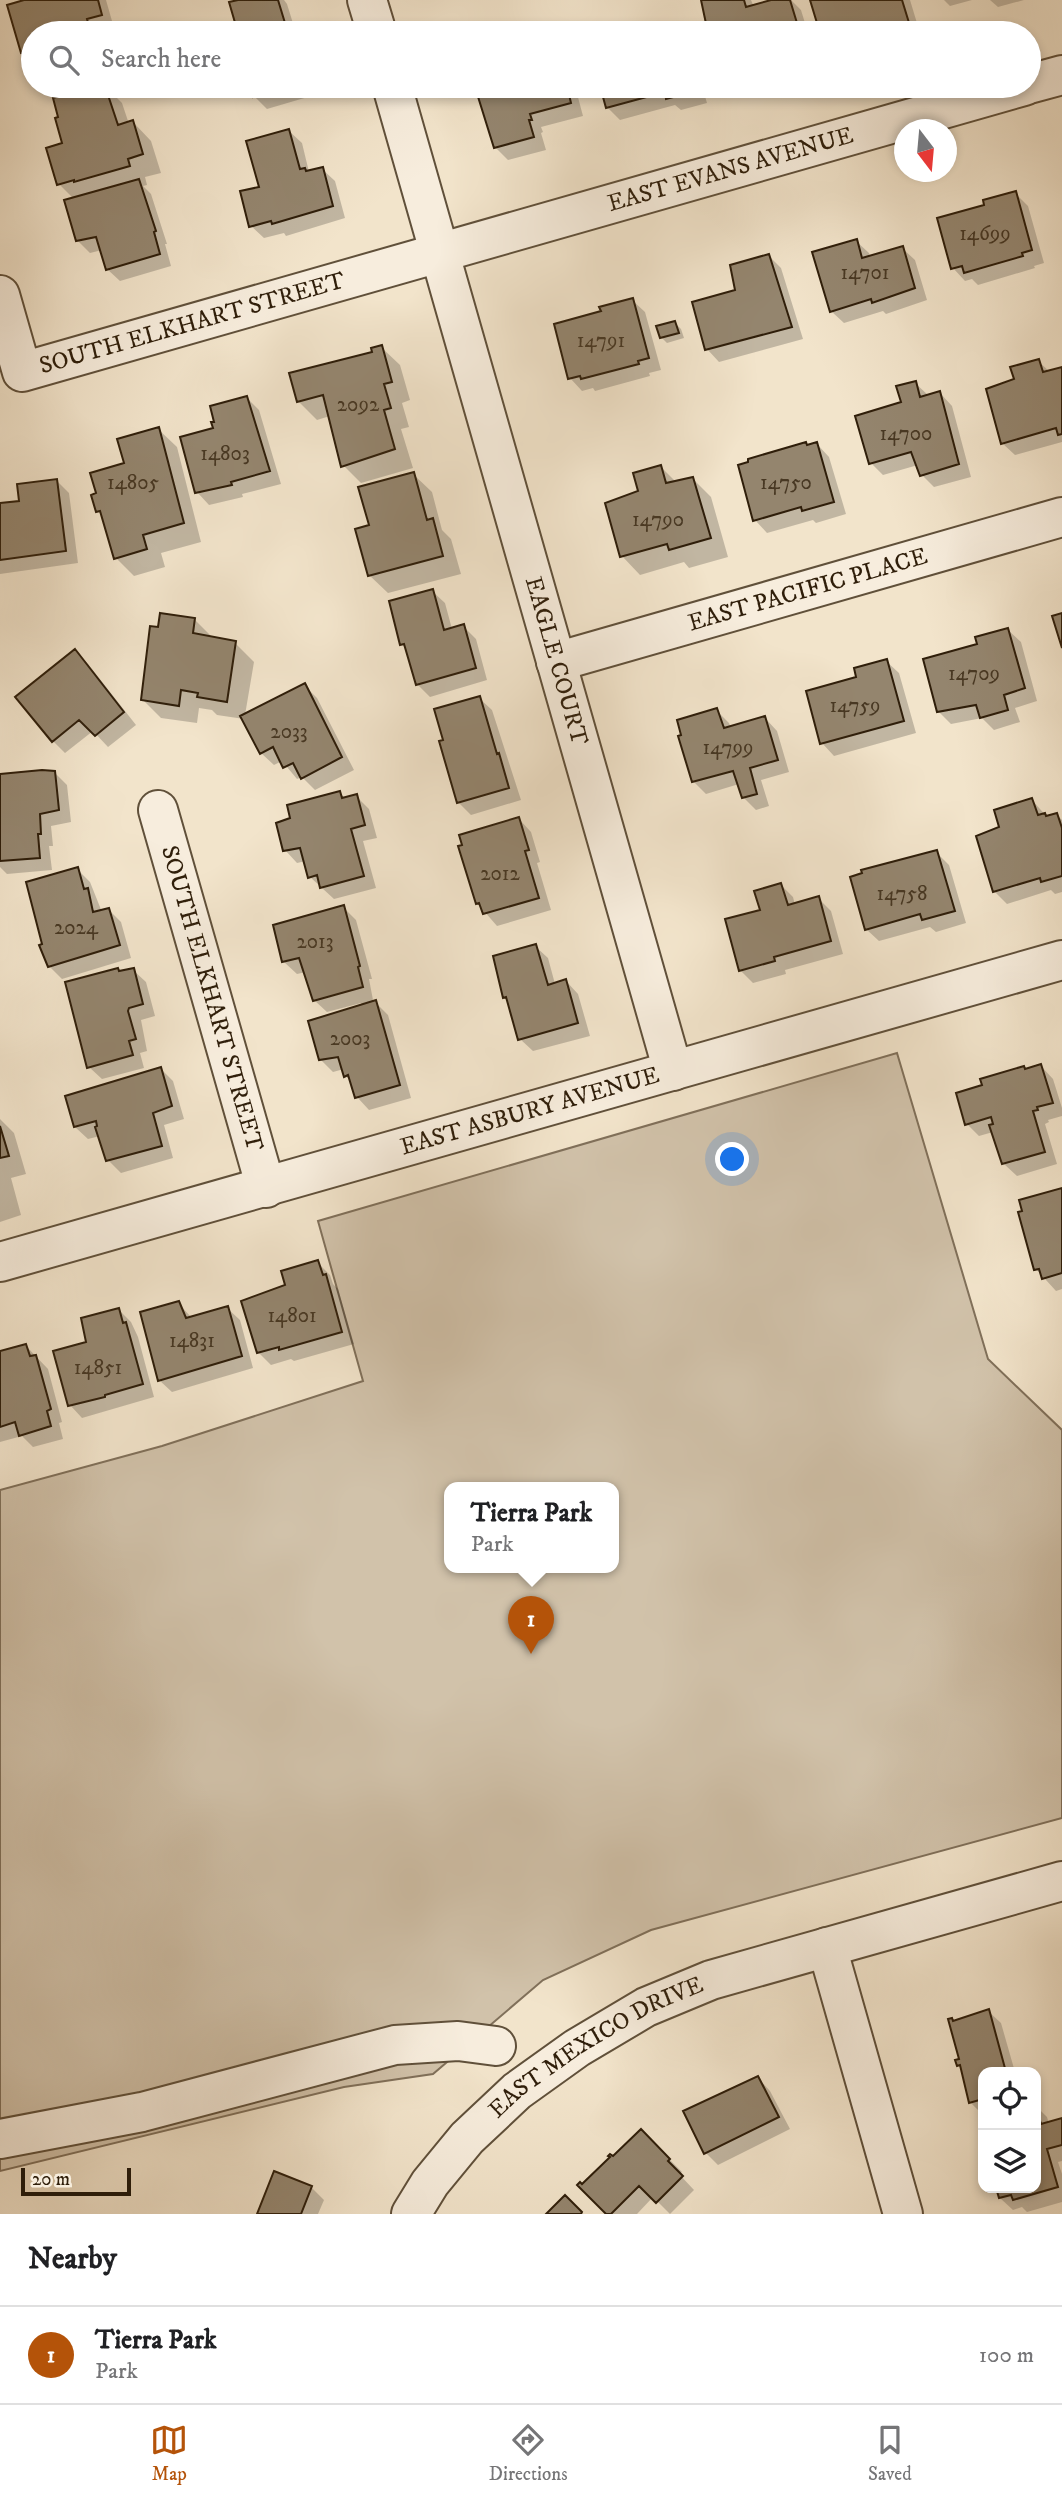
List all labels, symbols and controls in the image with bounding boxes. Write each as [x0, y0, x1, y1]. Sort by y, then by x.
search box [21, 21, 1041, 98]
icon: search [45, 41, 83, 79]
text: Search here [101, 43, 221, 76]
north arrow [894, 119, 957, 182]
street label: EAST EVANS AVENUE [604, 120, 857, 219]
house number: 14699 [959, 221, 1011, 247]
house number: 14701 [840, 260, 890, 286]
street label: SOUTH ELKHART STREET [36, 266, 348, 381]
house number: 14791 [577, 328, 625, 354]
house number: 2092 [337, 392, 380, 418]
house number: 14700 [880, 421, 932, 447]
house number: 14803 [200, 441, 250, 467]
house number: 14805 [107, 470, 159, 496]
house number: 14750 [760, 470, 812, 496]
house number: 14790 [632, 507, 684, 533]
street label: EAST PACIFIC PLACE [685, 541, 931, 638]
street label: EAGLE COURT [518, 573, 594, 749]
house number: 14709 [948, 661, 1000, 687]
house number: 14759 [829, 693, 881, 719]
house number: 2033 [270, 719, 308, 745]
house number: 14799 [702, 735, 754, 761]
street label: SOUTH ELKHART STREET [154, 842, 270, 1155]
house number: 2012 [480, 861, 520, 887]
house number: 14758 [877, 881, 927, 907]
house number: 2024 [54, 915, 99, 941]
house number: 2013 [296, 929, 334, 955]
house number: 2003 [330, 1026, 370, 1052]
street label: EAST ASBURY AVENUE [397, 1060, 663, 1162]
your location [715, 1142, 749, 1176]
house number: 14801 [267, 1303, 317, 1329]
house number: 14831 [169, 1328, 215, 1354]
house number: 14851 [74, 1355, 122, 1381]
popup [444, 1482, 619, 1573]
text: Tierra Park [471, 1497, 592, 1530]
text: Park [471, 1530, 514, 1559]
pin: 1 [508, 1596, 554, 1654]
street label: EAST MEXICO DRIVE [482, 1970, 708, 2125]
map controls [978, 2067, 1041, 2193]
button: locate [978, 2067, 1041, 2130]
button: layers [978, 2130, 1041, 2193]
scale bar [21, 2165, 131, 2197]
text: 20 m [32, 2168, 70, 2191]
text: Nearby [28, 2241, 117, 2278]
text: Tierra Park [95, 2324, 217, 2357]
text: 1 [47, 2341, 55, 2370]
text: 100 m [979, 2341, 1034, 2370]
text: Park [95, 2357, 138, 2386]
tab: Map [150, 2421, 188, 2486]
tab: Directions [489, 2421, 568, 2486]
tab: Saved [868, 2421, 912, 2486]

